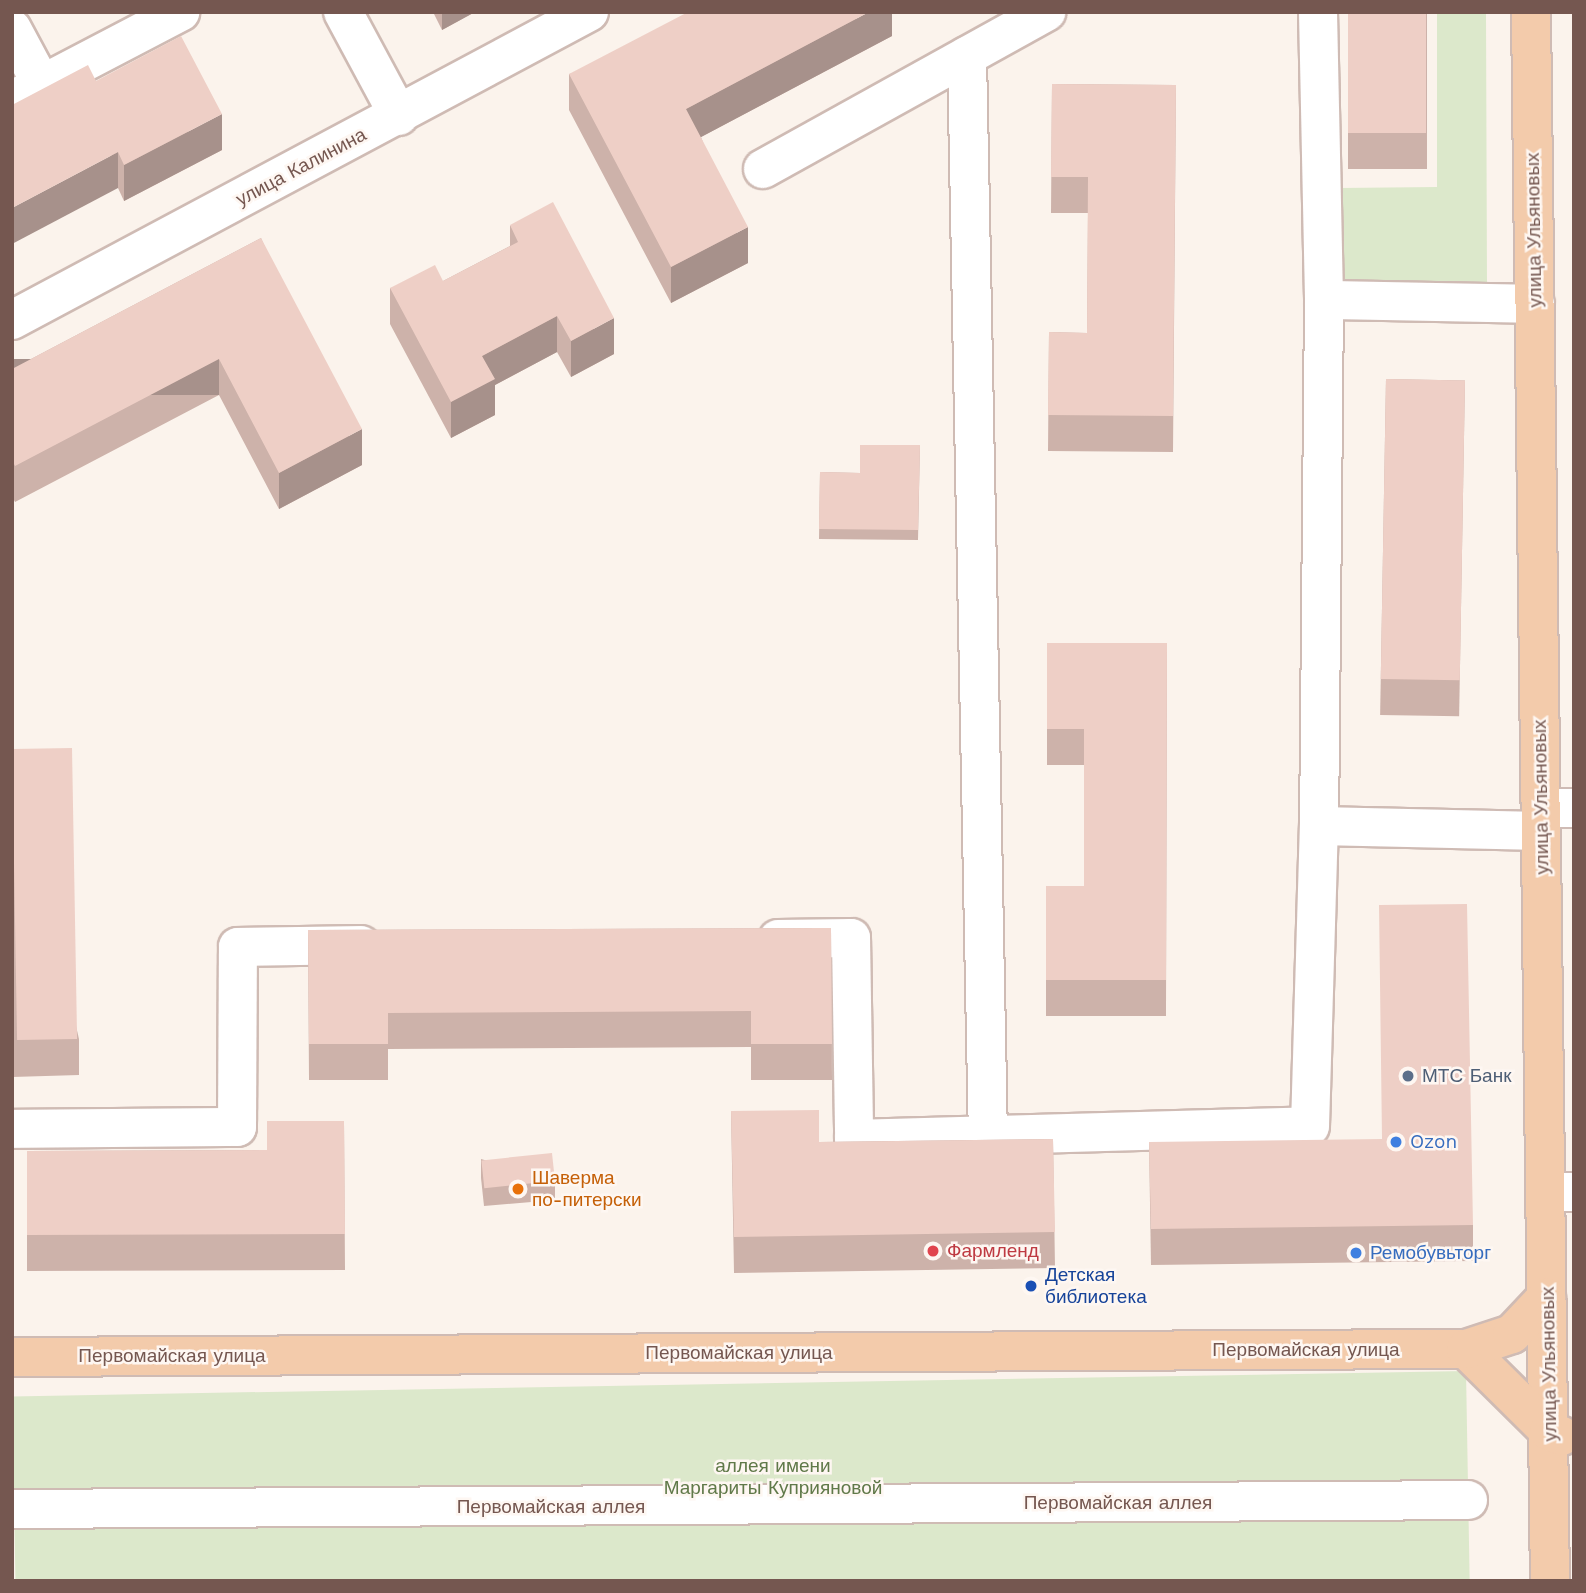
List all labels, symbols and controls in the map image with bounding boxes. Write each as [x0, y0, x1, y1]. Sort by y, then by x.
street label: улица Калинина [232, 123, 370, 211]
street label: улица Ульяновых [1521, 152, 1547, 308]
street label: улица Ульяновых [1528, 719, 1554, 875]
place label: МТС Банк [1422, 1065, 1511, 1087]
marker: МТС Банк [1400, 1068, 1416, 1084]
place label: Ozon [1410, 1131, 1457, 1153]
marker: Ozon [1388, 1134, 1404, 1150]
place label: Шаверма по-питерски [532, 1167, 641, 1211]
marker: Шаверма по-питерски [510, 1181, 526, 1197]
place label: Фармленд [947, 1240, 1039, 1262]
place label: Ремобувьторг [1370, 1242, 1491, 1264]
marker: Фармленд [925, 1243, 941, 1259]
marker: Ремобувьторг [1348, 1245, 1364, 1261]
place label: Детская библиотека [1045, 1264, 1147, 1308]
marker: Детская библиотека [1023, 1278, 1039, 1294]
street label: улица Ульяновых [1536, 1286, 1562, 1442]
street label: Первомайская улица [1212, 1339, 1400, 1361]
street label: Первомайская улица [645, 1342, 833, 1364]
street label: Первомайская улица [78, 1345, 266, 1367]
park label: аллея имени Маргариты Куприяновой [664, 1455, 882, 1499]
street label: Первомайская аллея [1024, 1492, 1212, 1514]
street label: Первомайская аллея [457, 1496, 645, 1518]

